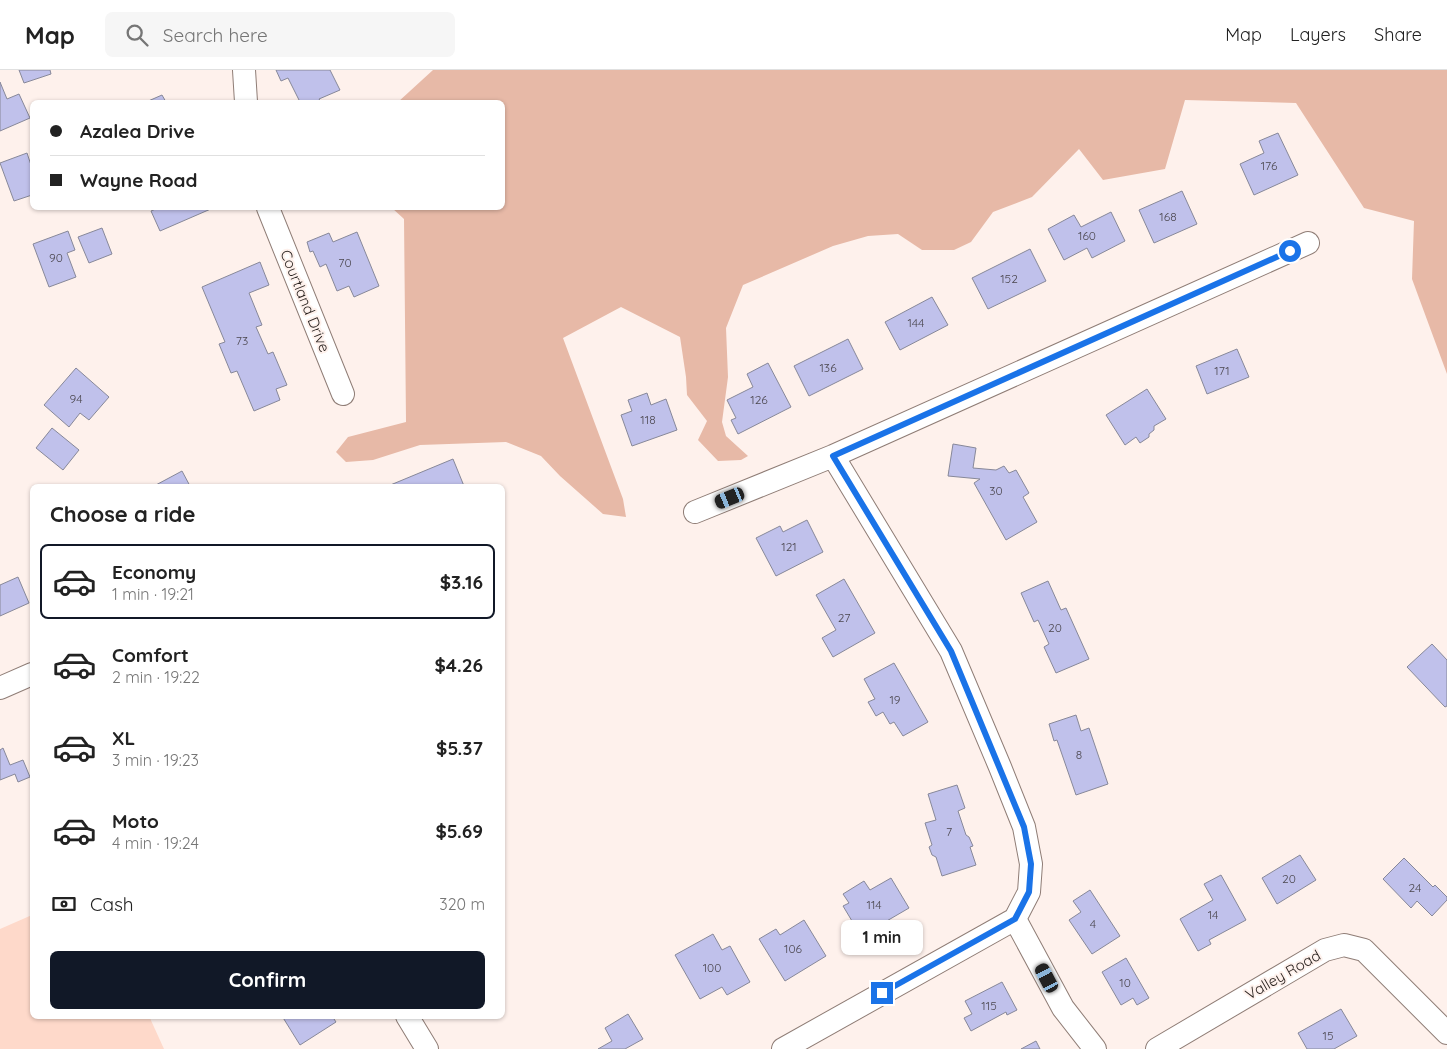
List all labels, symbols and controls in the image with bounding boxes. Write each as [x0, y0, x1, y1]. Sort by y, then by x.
search box [105, 12, 455, 57]
text: Map [25, 20, 75, 50]
icon: search [123, 21, 151, 49]
text: Search here [163, 23, 268, 47]
text: Map [1225, 23, 1262, 46]
text: Layers [1290, 23, 1346, 46]
text: Share [1374, 23, 1422, 46]
text: Azalea Drive [80, 119, 195, 143]
house number: 176 [1261, 158, 1278, 173]
text: Wayne Road [80, 168, 197, 192]
house number: 168 [1159, 209, 1177, 224]
house number: 160 [1078, 228, 1096, 243]
route start [1279, 240, 1301, 262]
street label: Courtland Drive [276, 247, 335, 355]
house number: 90 [49, 250, 63, 265]
house number: 70 [338, 255, 352, 270]
house number: 152 [1000, 271, 1018, 286]
house number: 144 [908, 315, 924, 330]
house number: 73 [236, 333, 248, 348]
house number: 136 [819, 360, 837, 375]
house number: 171 [1214, 363, 1230, 378]
house number: 94 [69, 391, 83, 406]
house number: 126 [750, 392, 768, 407]
house number: 118 [640, 412, 656, 427]
house number: 30 [989, 483, 1003, 498]
car [713, 485, 746, 511]
text: Choose a ride [50, 500, 195, 528]
house number: 121 [781, 539, 797, 554]
icon: car [52, 559, 97, 604]
text: Economy [112, 560, 196, 584]
text: $3.16 [440, 570, 483, 594]
text: 1 min · 19:21 [112, 584, 194, 604]
house number: 27 [838, 610, 850, 625]
house number: 20 [1048, 620, 1062, 635]
icon: car [52, 642, 97, 687]
text: Comfort [112, 643, 189, 667]
text: $4.26 [434, 653, 483, 677]
text: 2 min · 19:22 [112, 667, 200, 687]
house number: 19 [889, 692, 901, 707]
icon: car [52, 725, 97, 770]
text: XL [112, 726, 135, 750]
text: $5.37 [436, 736, 483, 760]
house number: 8 [1076, 747, 1082, 762]
text: 3 min · 19:23 [112, 750, 199, 770]
icon: car [52, 808, 97, 853]
text: Moto [112, 809, 159, 833]
text: $5.69 [435, 819, 483, 843]
house number: 7 [946, 824, 952, 839]
text: 4 min · 19:24 [112, 833, 199, 853]
house number: 20 [1282, 871, 1296, 886]
house number: 24 [1409, 880, 1421, 895]
icon: cash [50, 890, 78, 918]
text: Cash [90, 892, 134, 916]
text: 320 m [439, 894, 485, 914]
house number: 114 [866, 897, 882, 912]
house number: 14 [1208, 907, 1218, 922]
house number: 4 [1090, 916, 1096, 931]
callout: 1 min [841, 920, 923, 956]
text: 1 min [863, 927, 901, 947]
house number: 106 [784, 941, 803, 956]
street label: Valley Road [1242, 945, 1324, 1004]
button: Confirm [50, 951, 485, 1009]
house number: 100 [703, 960, 721, 975]
car [1033, 961, 1060, 995]
house number: 10 [1119, 975, 1131, 990]
route end [871, 982, 893, 1004]
house number: 115 [981, 998, 997, 1013]
house number: 15 [1323, 1028, 1333, 1043]

